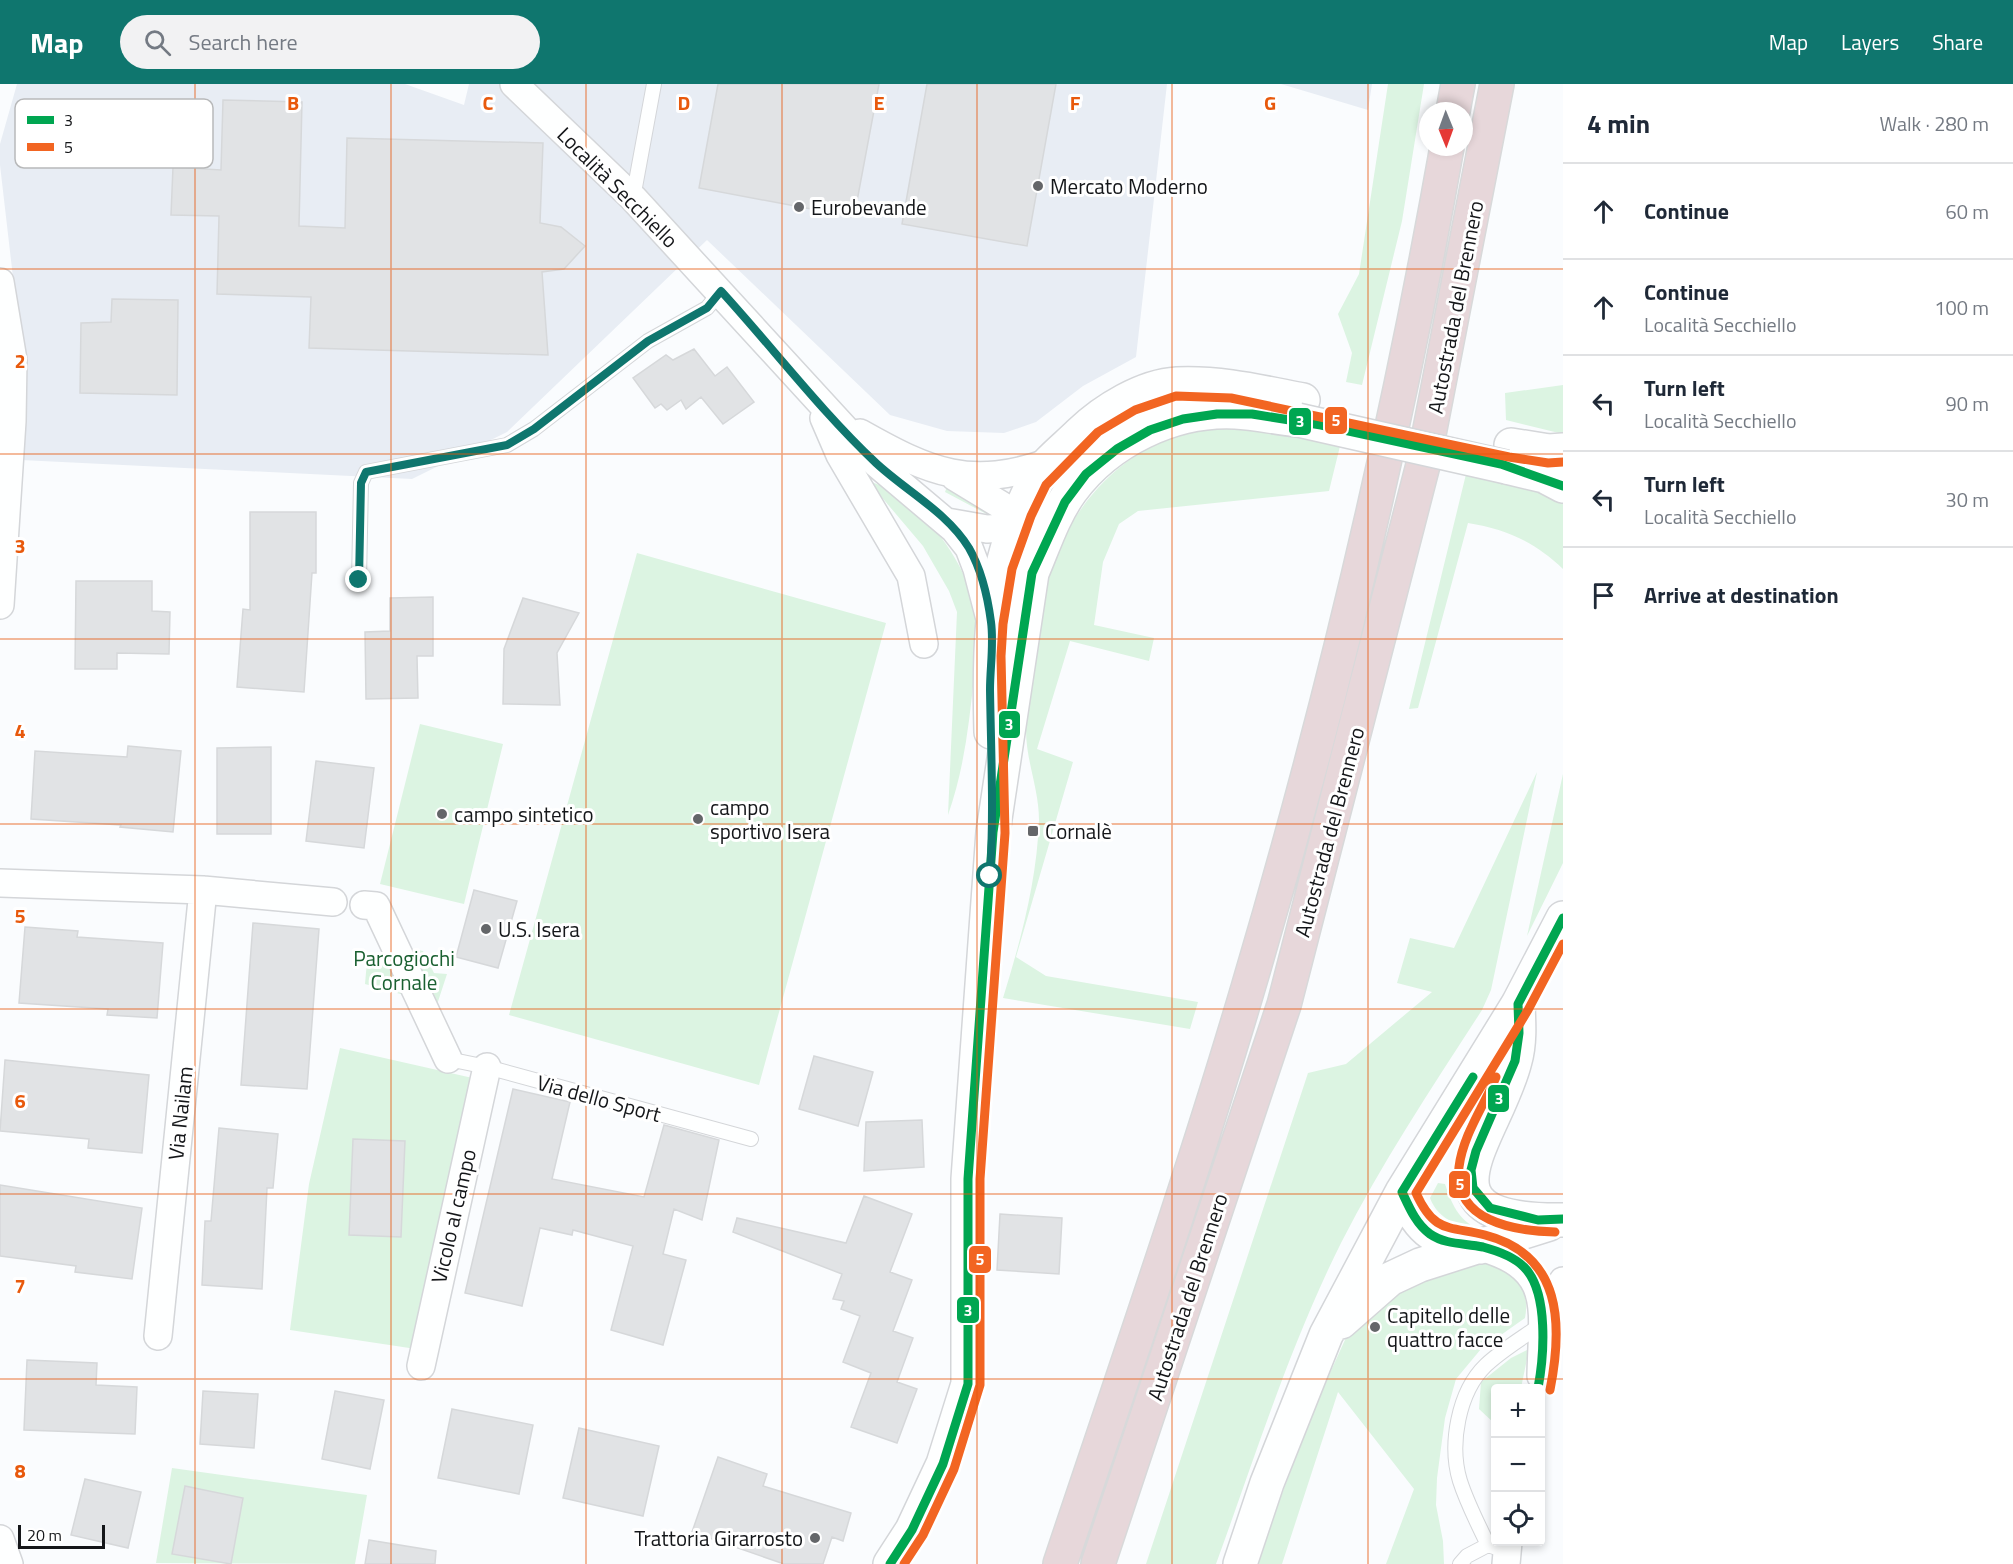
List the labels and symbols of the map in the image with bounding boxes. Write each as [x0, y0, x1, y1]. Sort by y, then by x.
text: B [287, 87, 299, 118]
text: C [483, 87, 494, 118]
text: D [678, 87, 690, 118]
text: E [873, 87, 885, 118]
text: F [1070, 87, 1081, 118]
text: G [1264, 87, 1276, 118]
legend [15, 99, 213, 168]
north arrow [1419, 102, 1473, 156]
text: 3 [64, 108, 73, 132]
street label: Località Secchiello [550, 119, 686, 255]
text: 5 [64, 135, 73, 159]
place label: Mercato Moderno [1050, 170, 1208, 202]
marker: Mercato Moderno [1031, 179, 1045, 193]
place label: Eurobevande [811, 191, 927, 223]
street label: Autostrada del Brennero [1419, 198, 1491, 416]
marker: Eurobevande [792, 200, 806, 214]
text: 2 [14, 345, 26, 376]
line badge: 5 [1324, 406, 1348, 435]
line badge: 3 [1288, 407, 1312, 436]
text: 5 [1332, 408, 1341, 432]
text: 3 [1296, 409, 1304, 433]
text: 3 [14, 530, 26, 561]
route end [345, 566, 371, 592]
line badge: 3 [998, 710, 1021, 739]
text: 3 [1005, 712, 1013, 736]
text: 4 [14, 715, 26, 746]
street label: Autostrada del Brennero [1286, 723, 1372, 941]
place label: campo sportivo Isera [710, 791, 831, 847]
place label: campo sintetico [454, 798, 594, 830]
marker: campo sintetico [435, 807, 449, 821]
marker: campo sportivo Isera [691, 812, 705, 826]
place label: Cornalè [1045, 815, 1112, 847]
marker: Cornalè [1026, 824, 1040, 838]
route start [976, 862, 1002, 888]
text: 5 [14, 900, 26, 931]
place label: U.S. Isera [498, 913, 580, 945]
marker: U.S. Isera [479, 922, 493, 936]
park label: Parcogiochi Cornale [353, 942, 455, 998]
street label: Via Nailam [159, 1064, 201, 1162]
street label: Via dello Sport [533, 1066, 665, 1130]
line badge: 3 [1487, 1084, 1510, 1113]
text: 6 [14, 1085, 26, 1116]
text: 3 [1495, 1086, 1503, 1110]
street label: Vicolo al campo [422, 1146, 484, 1286]
line badge: 5 [1448, 1170, 1471, 1199]
text: 5 [1456, 1172, 1465, 1196]
street label: Autostrada del Brennero [1138, 1189, 1236, 1405]
line badge: 5 [968, 1245, 992, 1274]
text: 5 [976, 1247, 985, 1271]
text: 7 [14, 1270, 26, 1301]
line badge: 3 [956, 1296, 980, 1324]
text: 3 [964, 1298, 972, 1322]
place label: Capitello delle quattro facce [1387, 1299, 1510, 1355]
marker: Capitello delle quattro facce [1368, 1320, 1382, 1334]
text: 8 [14, 1455, 26, 1486]
scale bar [18, 1522, 105, 1550]
place label: Trattoria Girarrosto [634, 1522, 803, 1554]
marker: Trattoria Girarrosto [808, 1531, 822, 1545]

